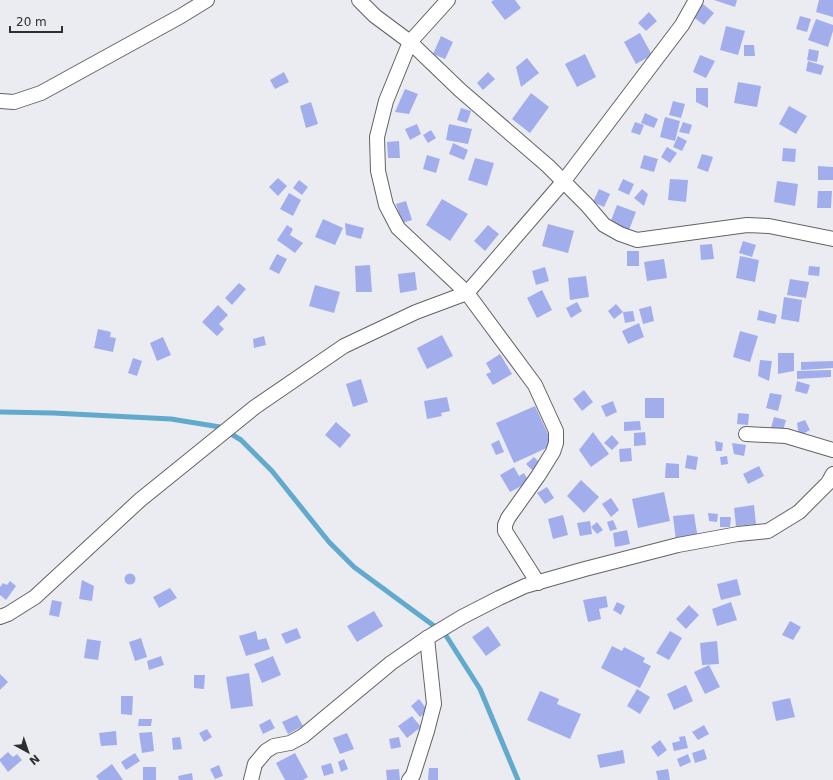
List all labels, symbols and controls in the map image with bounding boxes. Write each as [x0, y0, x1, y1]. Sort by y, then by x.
scale bar [10, 8, 62, 34]
text: 20 m [16, 15, 47, 29]
north arrow [8, 732, 48, 772]
text: N [26, 751, 42, 767]

